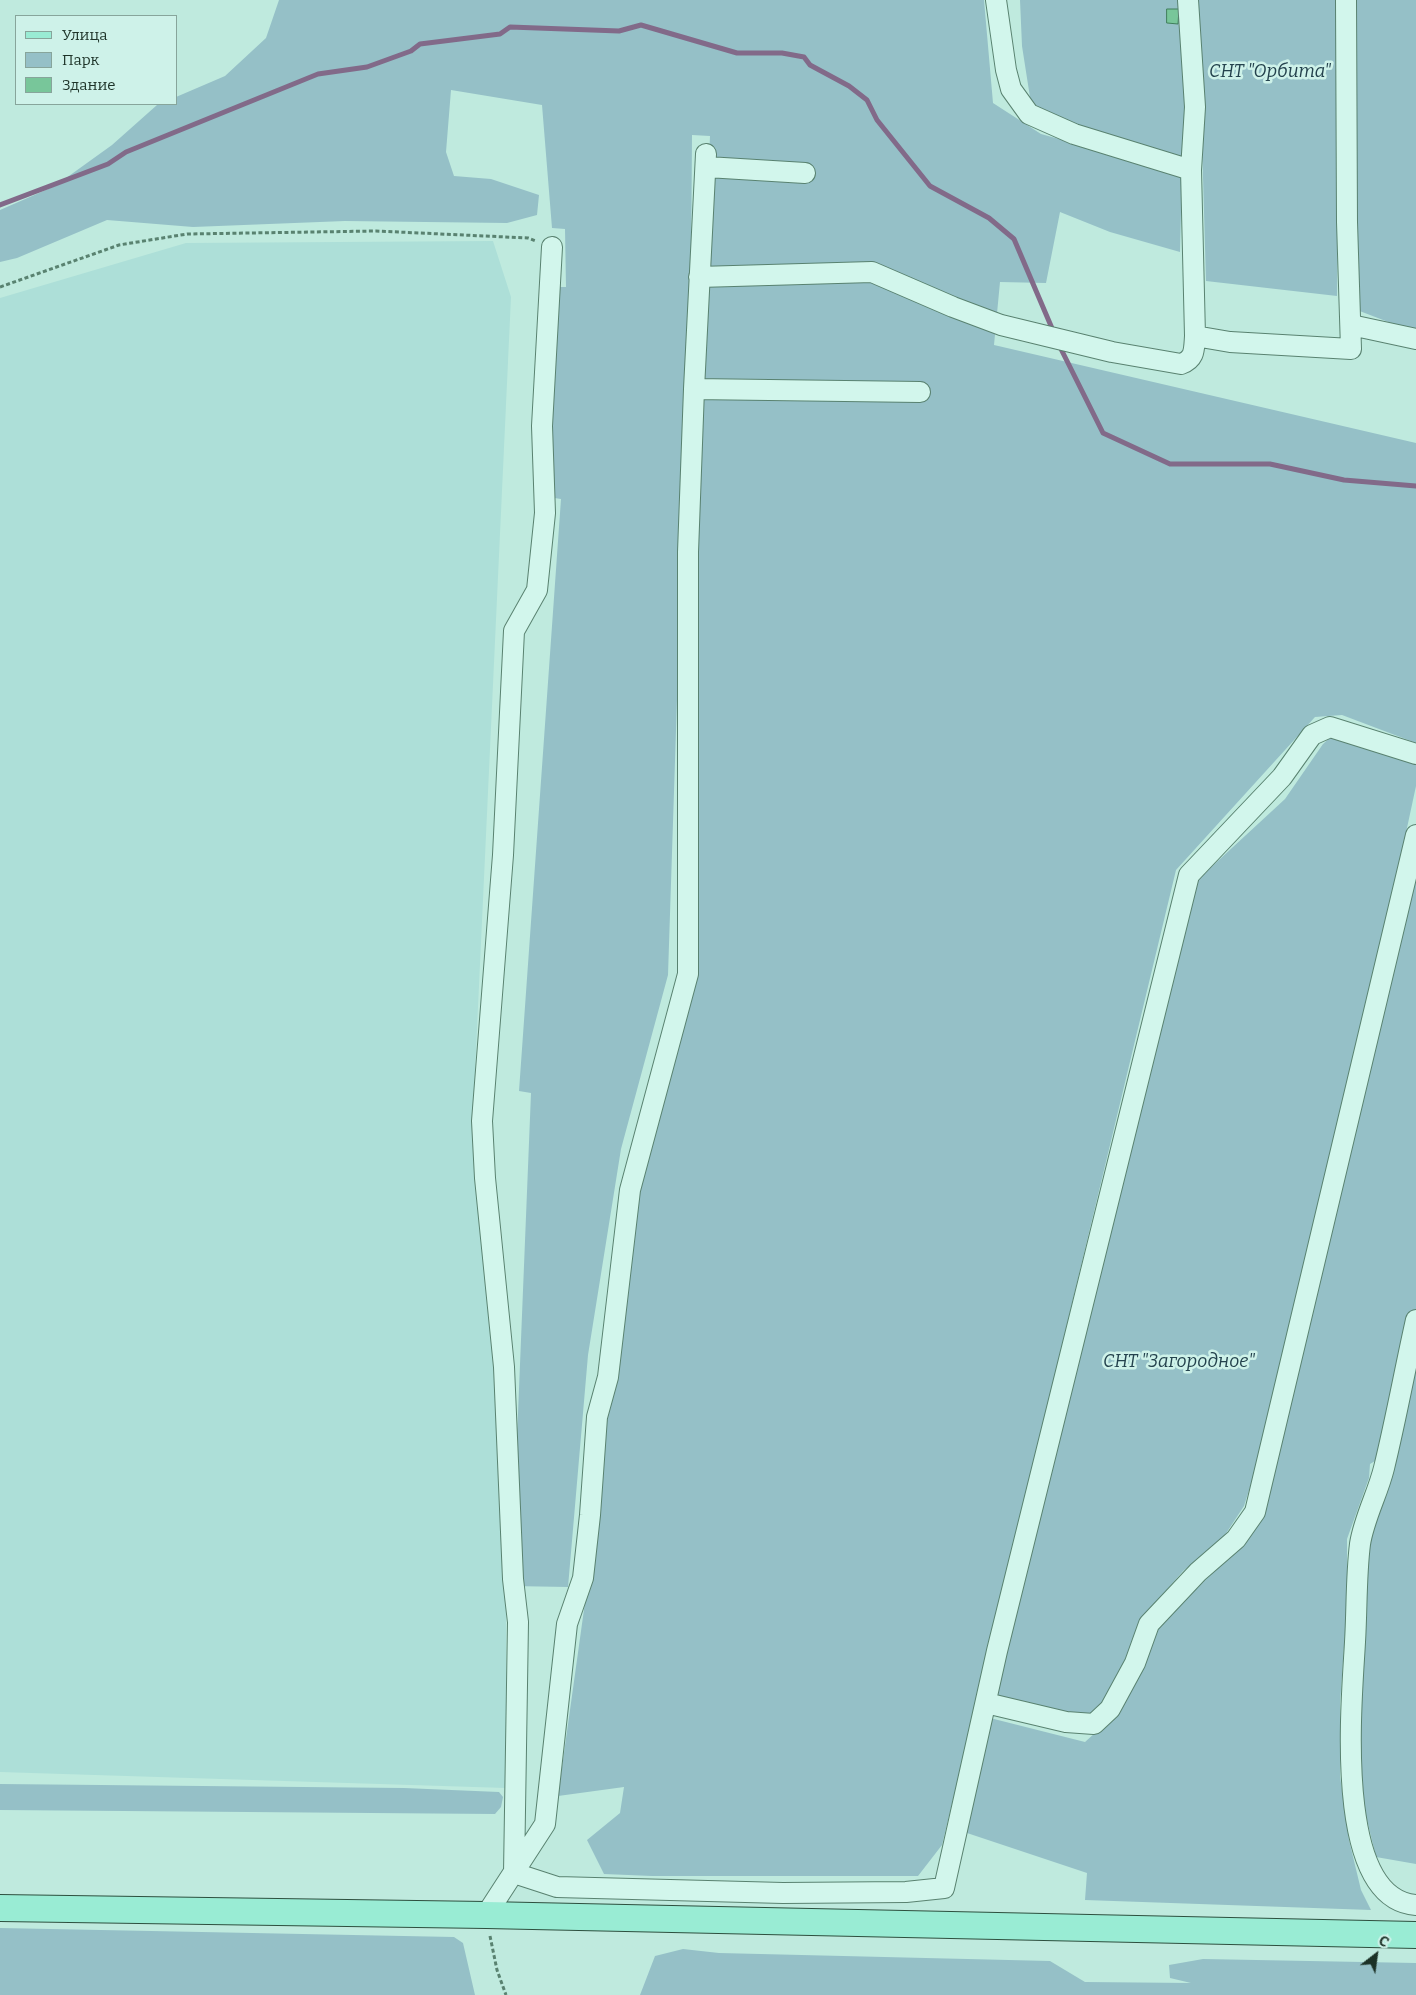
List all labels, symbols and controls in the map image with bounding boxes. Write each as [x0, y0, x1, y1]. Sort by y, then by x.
legend [15, 15, 178, 105]
text: Улица [62, 26, 108, 44]
text: Парк [62, 51, 99, 69]
park label: CНТ "Орбита" [1209, 61, 1331, 83]
text: Здание [62, 76, 116, 94]
park label: СНТ "Загородное" [1103, 1351, 1255, 1373]
north arrow [1351, 1930, 1401, 1980]
text: С [1376, 1932, 1392, 1951]

